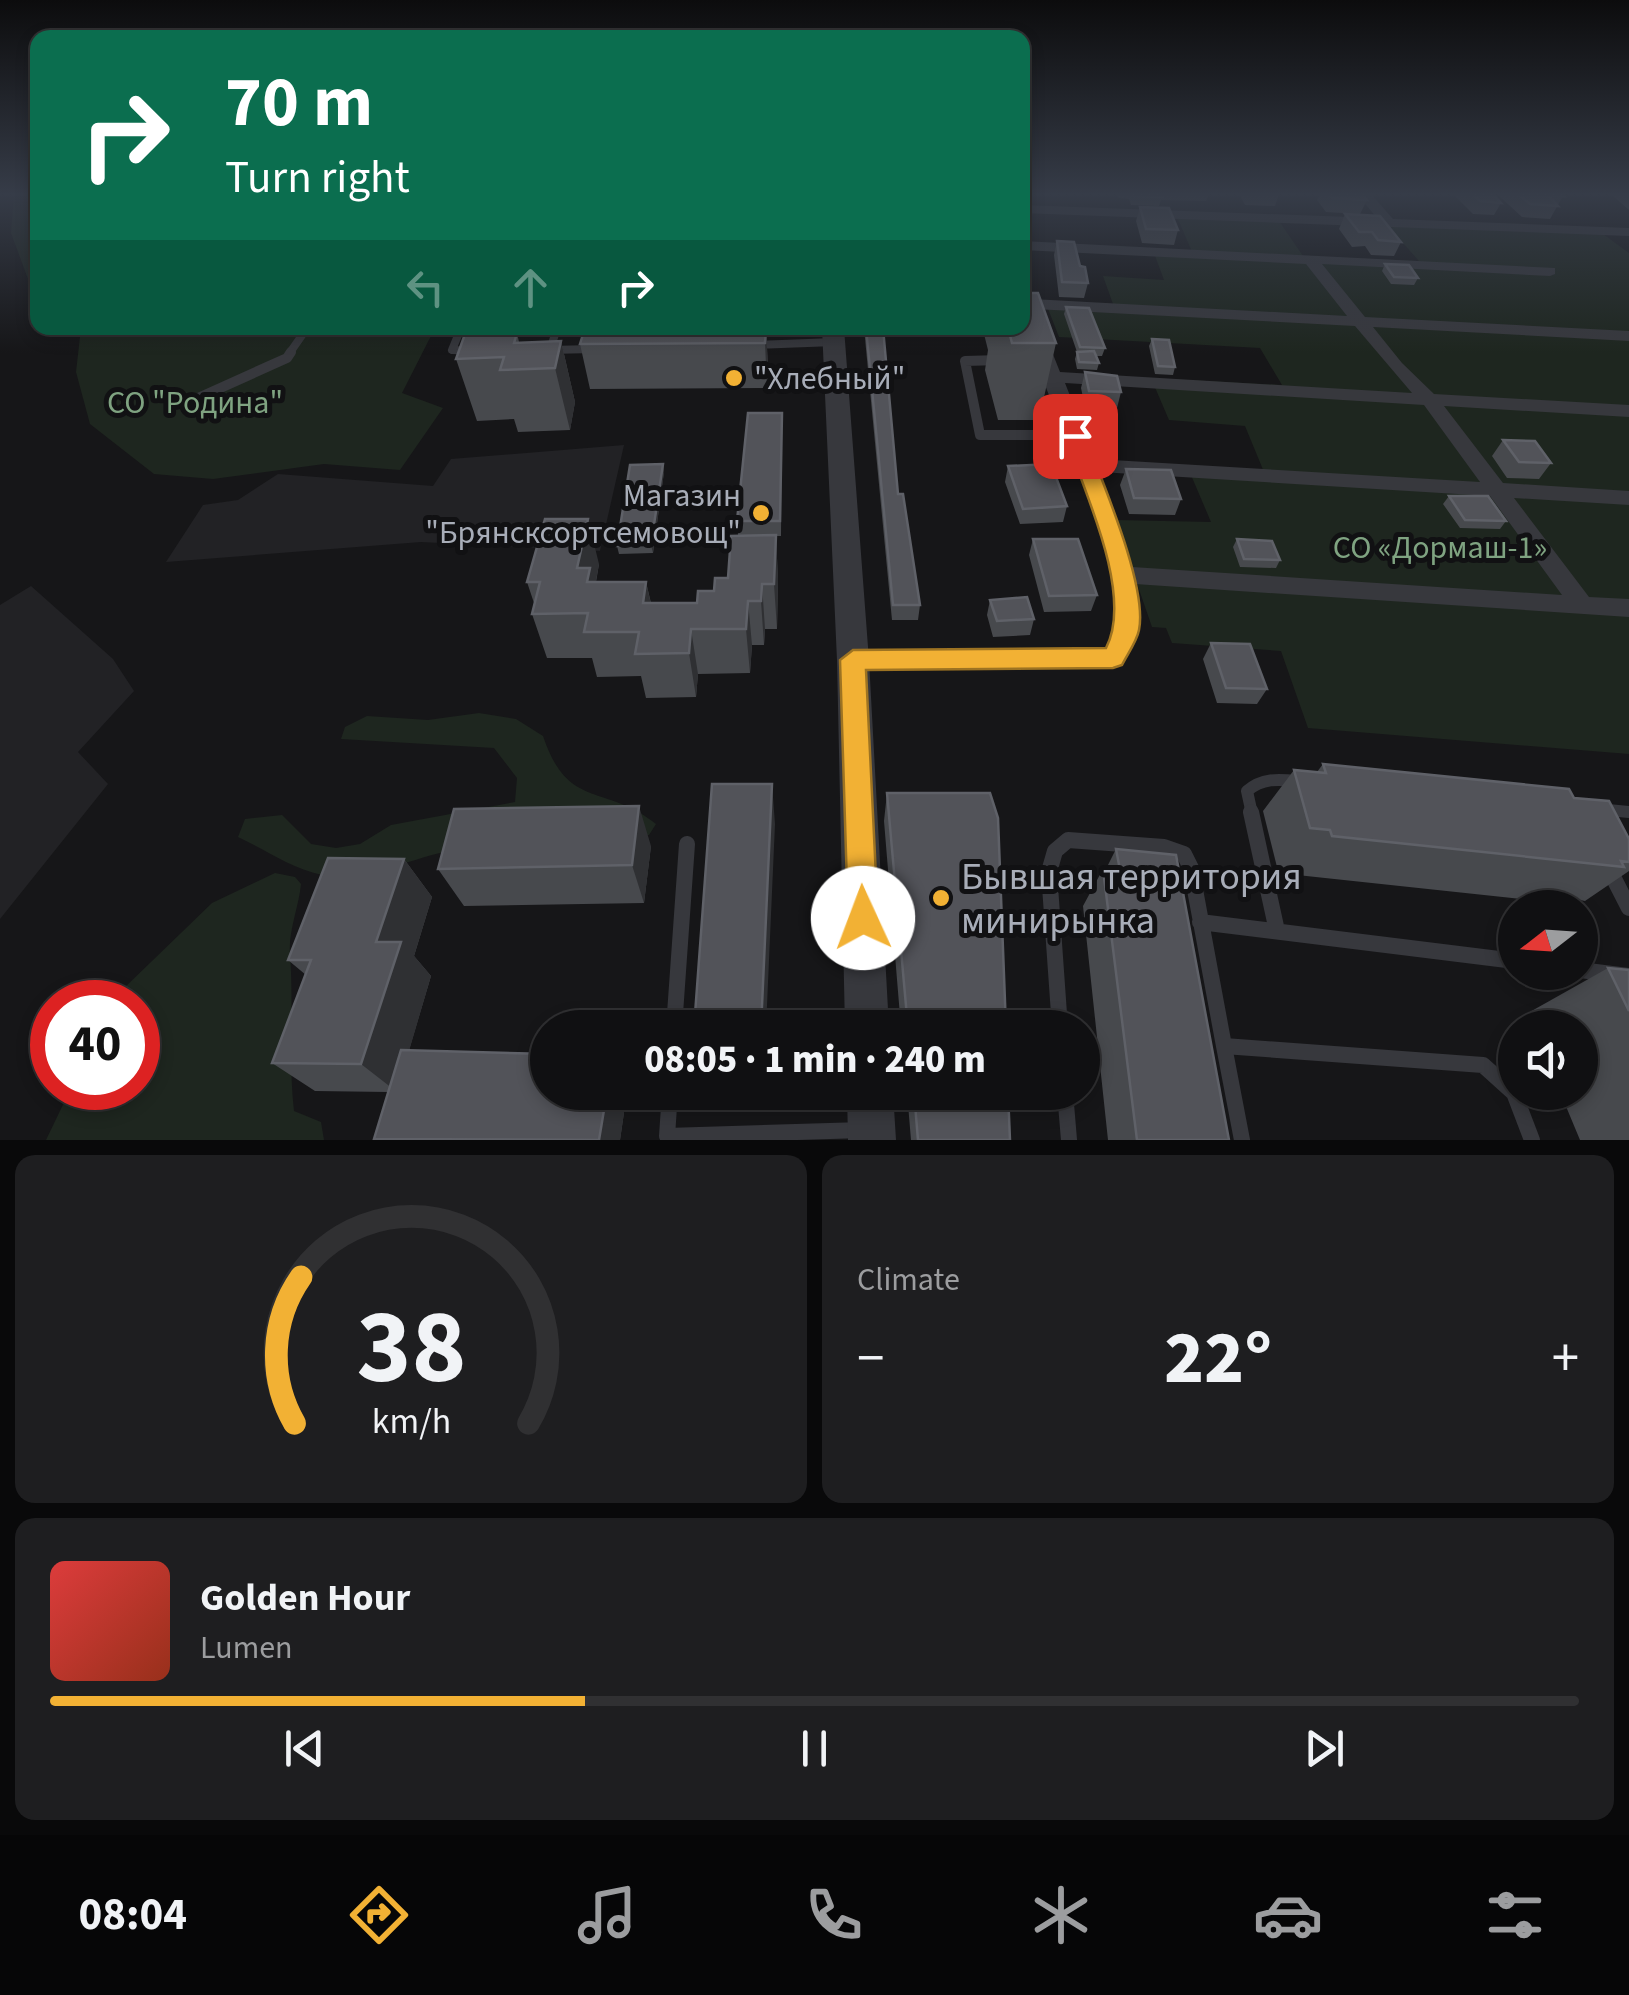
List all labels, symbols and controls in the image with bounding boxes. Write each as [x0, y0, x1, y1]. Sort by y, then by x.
text: 70 m [225, 53, 373, 153]
icon: right [60, 70, 190, 200]
text: Turn right [225, 146, 410, 210]
icon: left [398, 260, 453, 315]
icon: ahead [503, 260, 558, 315]
icon: right [608, 260, 663, 315]
place label: "Хлебный" [754, 356, 905, 402]
marker: "Хлебный" [723, 367, 745, 389]
park label: СО "Родина" [107, 380, 283, 426]
pin [1033, 394, 1118, 479]
icon: arrive [1048, 409, 1103, 464]
place label: Магазин "Брянсксортсемовощ" [425, 473, 741, 556]
marker: Магазин "Брянсксортсемовощ" [750, 502, 772, 524]
park label: СО «Дормаш-1» [1333, 525, 1547, 571]
place label: Бывшая территория минирынка [961, 850, 1302, 948]
position arrow [811, 866, 915, 970]
marker: Бывшая территория минирынка [930, 887, 952, 909]
north arrow [1498, 890, 1598, 990]
map controls [1498, 890, 1598, 1110]
speed limit sign: 40 [30, 980, 160, 1110]
button: sound [1498, 1010, 1598, 1110]
text: 08:05 · 1 min · 240 m [644, 1033, 986, 1087]
text: Climate [857, 1257, 960, 1303]
text: 38 [356, 1275, 466, 1423]
text: 22° [1164, 1305, 1272, 1412]
text: − [857, 1320, 884, 1398]
text: + [1552, 1320, 1579, 1398]
text: km/h [371, 1396, 451, 1447]
text: Golden Hour [200, 1571, 410, 1625]
text: Lumen [200, 1625, 293, 1671]
icon: previous [277, 1721, 332, 1776]
icon: pause [787, 1721, 842, 1776]
icon: next [1297, 1721, 1352, 1776]
icon: directions [344, 1880, 414, 1950]
icon: music [572, 1880, 642, 1950]
icon: phone [799, 1880, 869, 1950]
icon: climate [1026, 1880, 1096, 1950]
icon: car [1253, 1880, 1323, 1950]
icon: filters [1480, 1880, 1550, 1950]
text: 08:04 [79, 1883, 187, 1947]

